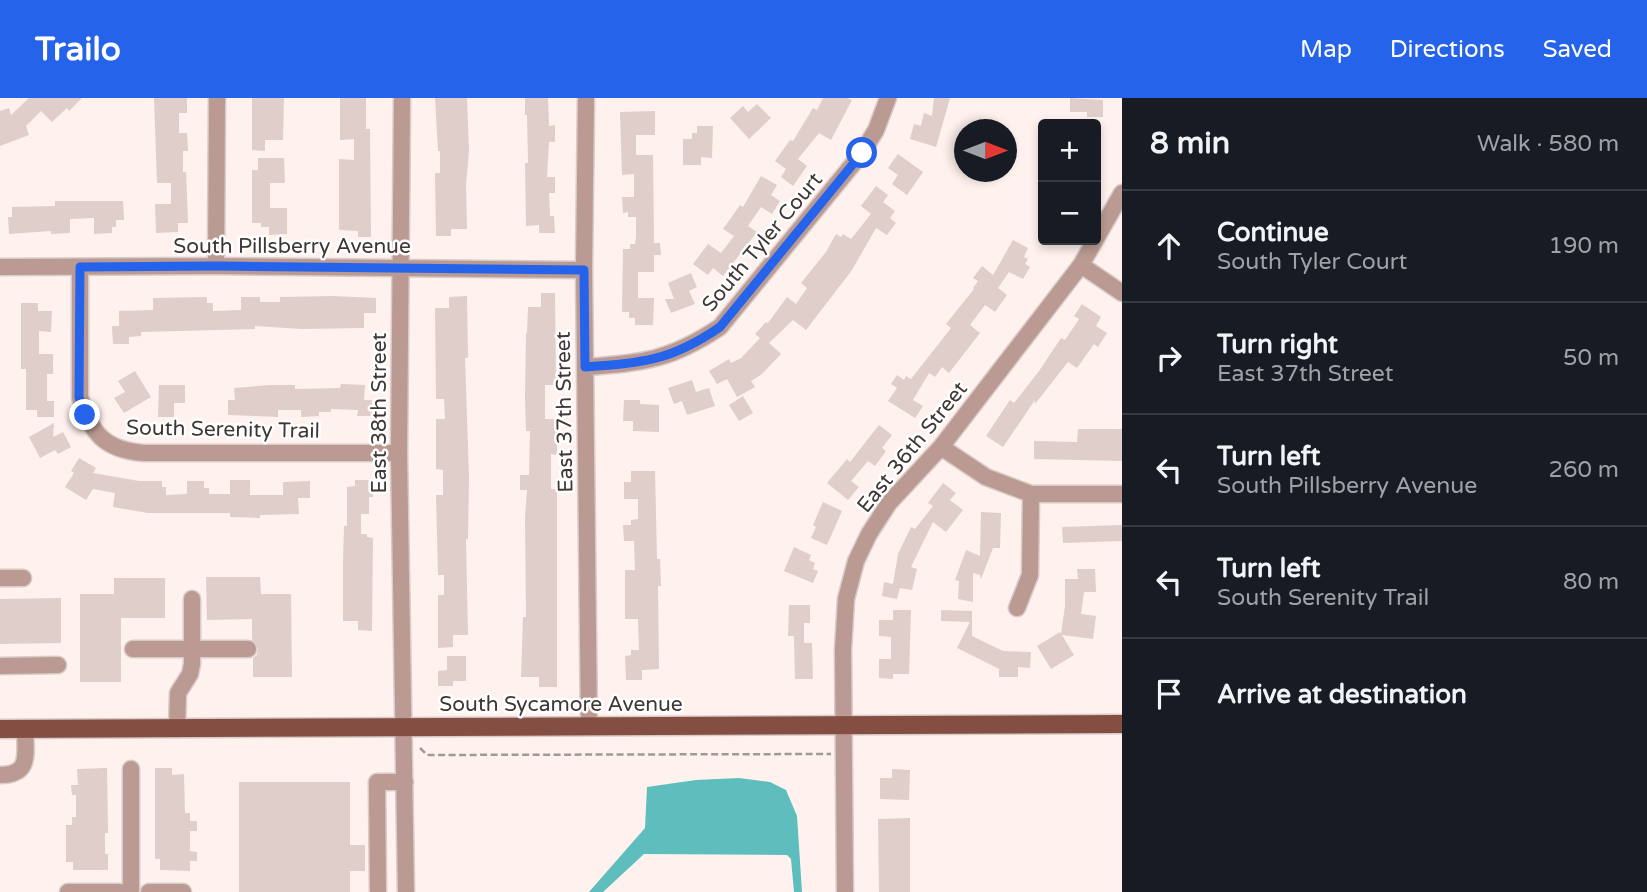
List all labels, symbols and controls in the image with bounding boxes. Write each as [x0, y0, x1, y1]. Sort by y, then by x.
text: Trailo [35, 30, 121, 69]
text: Map [1300, 35, 1352, 64]
text: Directions [1390, 35, 1505, 64]
text: Saved [1543, 35, 1612, 64]
north arrow [954, 119, 1017, 182]
map controls [1038, 119, 1101, 245]
button: + [1038, 119, 1101, 182]
text: 8 min [1150, 125, 1230, 162]
text: Walk · 580 m [1477, 130, 1619, 158]
route start [846, 137, 877, 168]
street label: South Tyler Court [697, 168, 828, 317]
button: − [1038, 182, 1101, 245]
text: Continue [1217, 217, 1329, 248]
icon: ahead [1150, 227, 1188, 265]
text: 190 m [1549, 232, 1619, 260]
street label: South Pillsberry Avenue [173, 234, 411, 259]
text: South Tyler Court [1217, 248, 1407, 276]
text: Turn right [1217, 329, 1338, 360]
street label: East 37th Street [551, 331, 578, 493]
street label: East 38th Street [367, 332, 392, 494]
icon: right [1150, 339, 1188, 377]
text: 50 m [1563, 344, 1619, 372]
text: East 37th Street [1217, 360, 1394, 388]
street label: East 36th Street [852, 377, 973, 518]
route end [69, 399, 100, 430]
street label: South Serenity Trail [126, 415, 320, 444]
text: Turn left [1217, 441, 1320, 472]
icon: left [1150, 451, 1188, 489]
text: 260 m [1549, 456, 1619, 484]
text: South Pillsberry Avenue [1217, 472, 1477, 500]
text: Turn left [1217, 553, 1320, 584]
icon: left [1150, 563, 1188, 601]
text: 80 m [1563, 568, 1619, 596]
text: South Serenity Trail [1217, 584, 1429, 612]
icon: arrive [1150, 675, 1188, 713]
text: Arrive at destination [1217, 679, 1467, 710]
street label: South Sycamore Avenue [439, 692, 683, 717]

